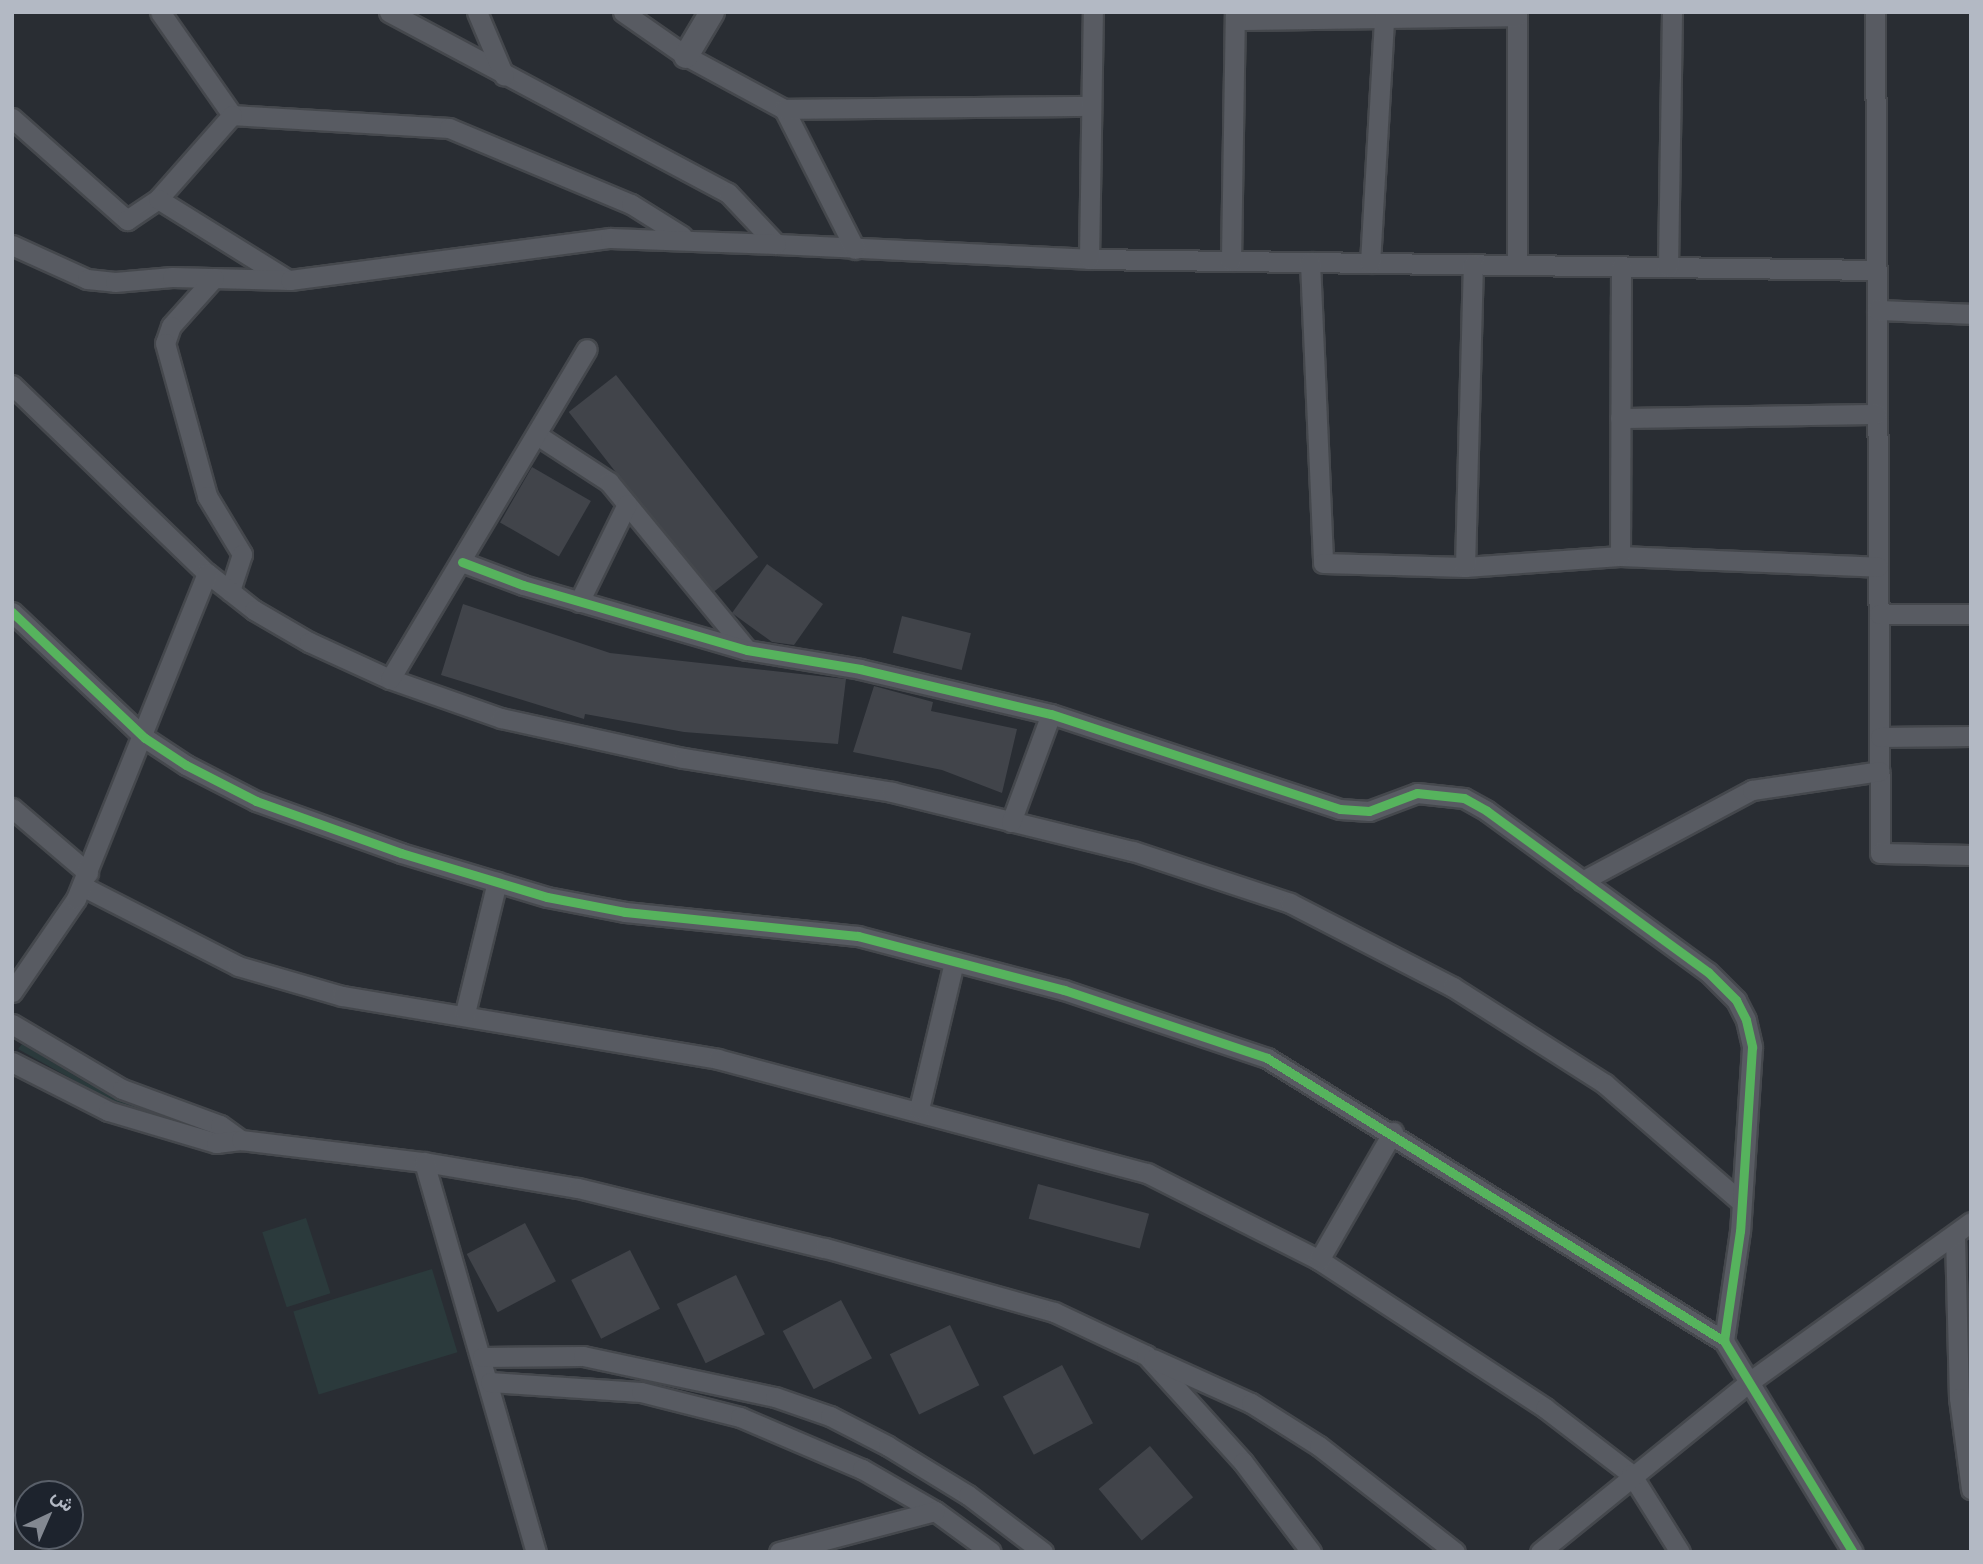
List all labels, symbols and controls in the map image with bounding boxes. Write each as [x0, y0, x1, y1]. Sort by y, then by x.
north arrow [14, 1480, 84, 1550]
text: ش [46, 1485, 79, 1517]

